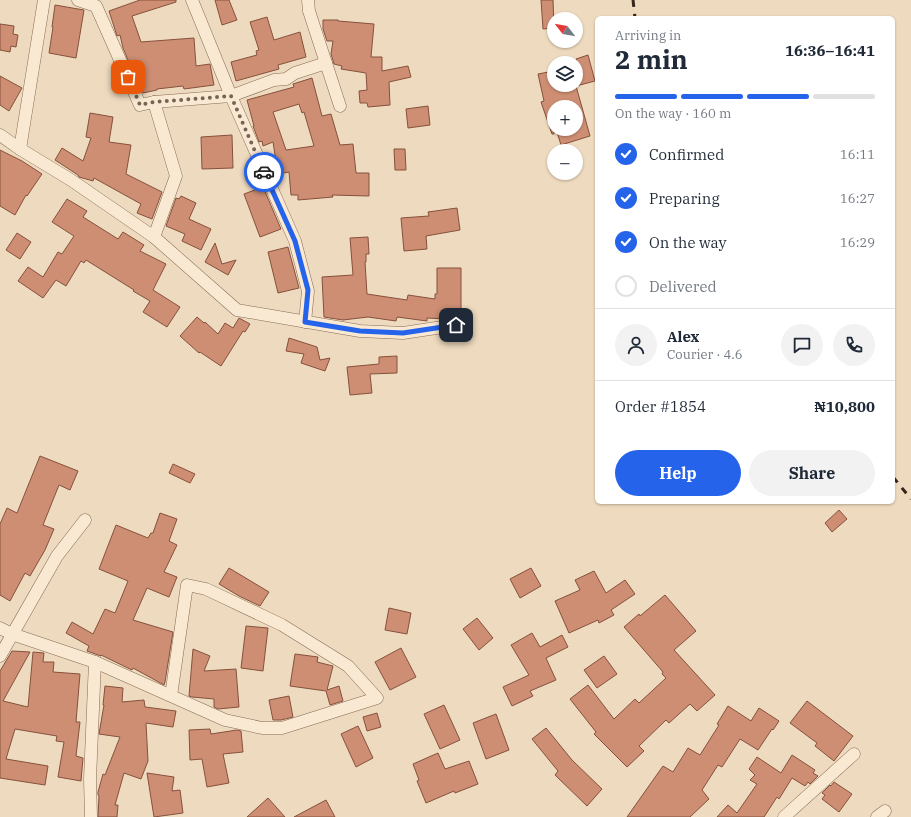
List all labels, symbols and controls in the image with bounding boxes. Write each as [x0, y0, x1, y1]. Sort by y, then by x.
north arrow [547, 12, 583, 48]
map controls [547, 12, 583, 180]
text: Arriving in [615, 27, 681, 44]
text: 16:36–16:41 [785, 41, 875, 60]
text: 2 min [615, 42, 688, 76]
button: layers [547, 56, 583, 92]
pin [111, 60, 145, 94]
icon: bag [117, 66, 139, 88]
button: + [547, 100, 583, 136]
text: On the way · 160 m [615, 105, 731, 122]
icon: check [615, 143, 637, 165]
button: − [547, 144, 583, 180]
text: Confirmed [649, 145, 724, 164]
text: 16:11 [840, 146, 875, 163]
courier [244, 152, 284, 192]
icon: car [253, 161, 275, 183]
icon: check [615, 187, 637, 209]
text: Preparing [649, 189, 720, 208]
text: 16:27 [840, 190, 875, 207]
icon: check [615, 231, 637, 253]
text: On the way [649, 233, 727, 252]
text: 16:29 [840, 234, 875, 251]
text: Delivered [649, 277, 717, 296]
pin [439, 308, 473, 342]
icon: home [445, 314, 467, 336]
button: person [615, 324, 657, 366]
button: chat [781, 324, 823, 366]
button: phone [833, 324, 875, 366]
text: Alex [667, 327, 699, 346]
text: Courier · 4.6 [667, 346, 743, 363]
text: Order #1854 [615, 397, 706, 416]
text: ₦10,800 [814, 397, 875, 416]
button: Help [615, 450, 741, 496]
button: Share [749, 450, 875, 496]

